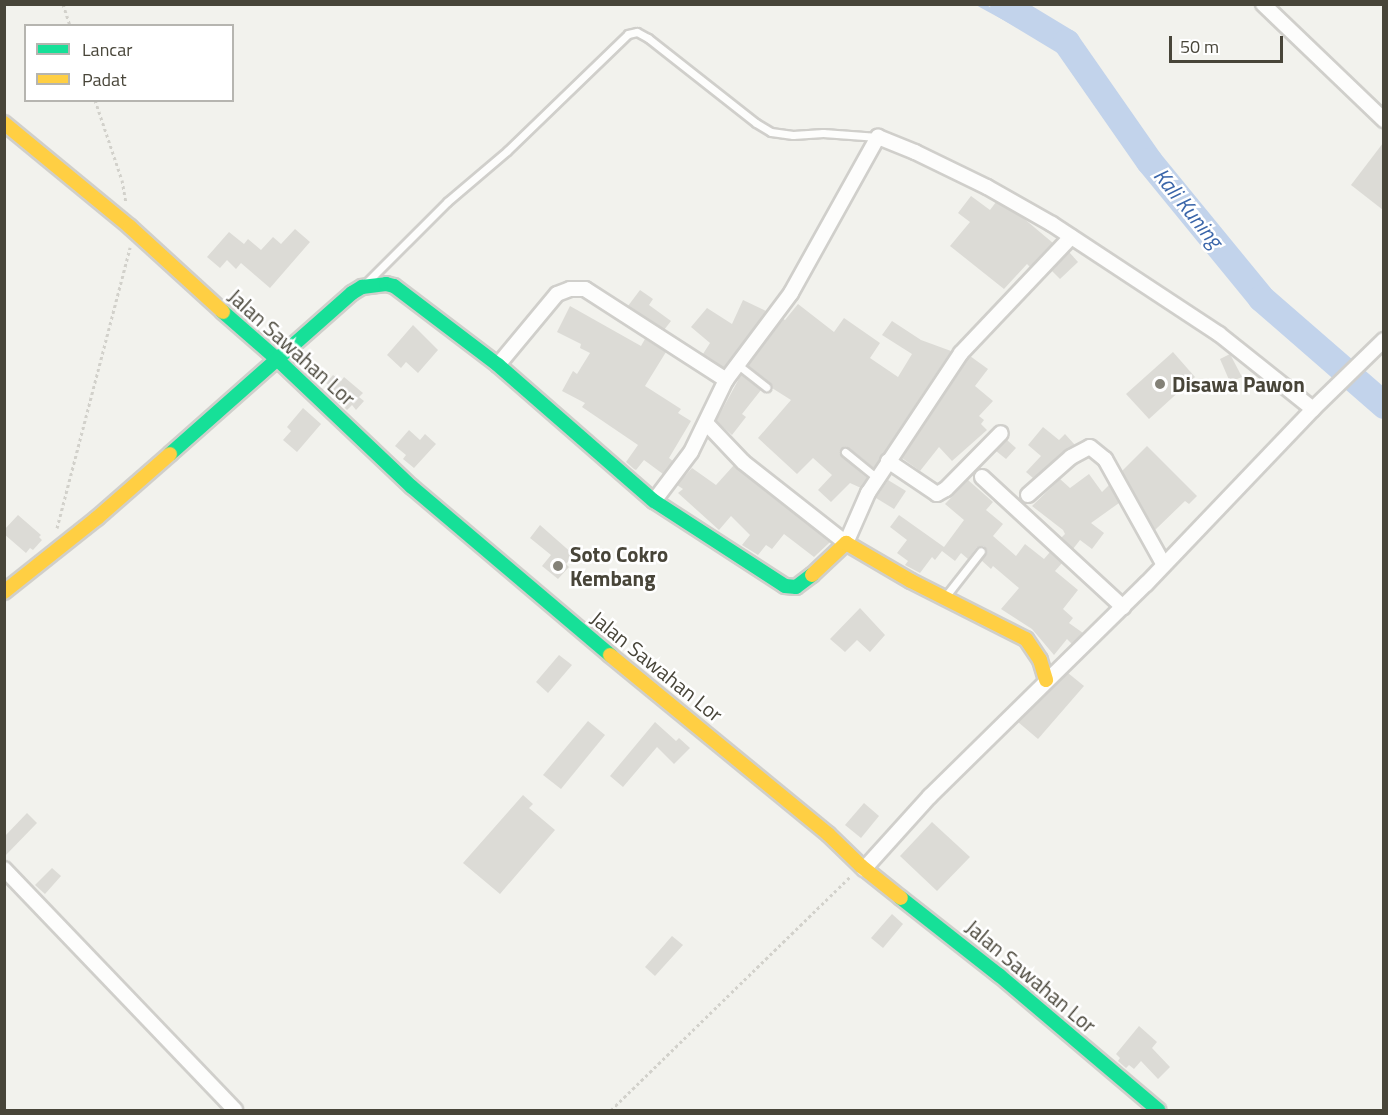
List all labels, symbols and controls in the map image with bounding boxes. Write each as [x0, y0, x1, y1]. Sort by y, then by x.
legend [24, 24, 234, 102]
scale bar [1172, 24, 1286, 62]
text: 50 m [1180, 33, 1219, 60]
text: Lancar [82, 36, 132, 63]
text: Padat [82, 66, 126, 93]
water label: Kali Kuning [1148, 163, 1228, 253]
street label: Jalan Sawahan Lor [223, 283, 361, 411]
place label: Disawa Pawon [1172, 371, 1305, 397]
marker: Disawa Pawon [1153, 377, 1167, 391]
place label: Soto Cokro Kembang [570, 541, 668, 591]
marker: Soto Cokro Kembang [551, 559, 565, 573]
street label: Jalan Sawahan Lor [586, 605, 728, 727]
street label: Jalan Sawahan Lor [961, 914, 1101, 1038]

